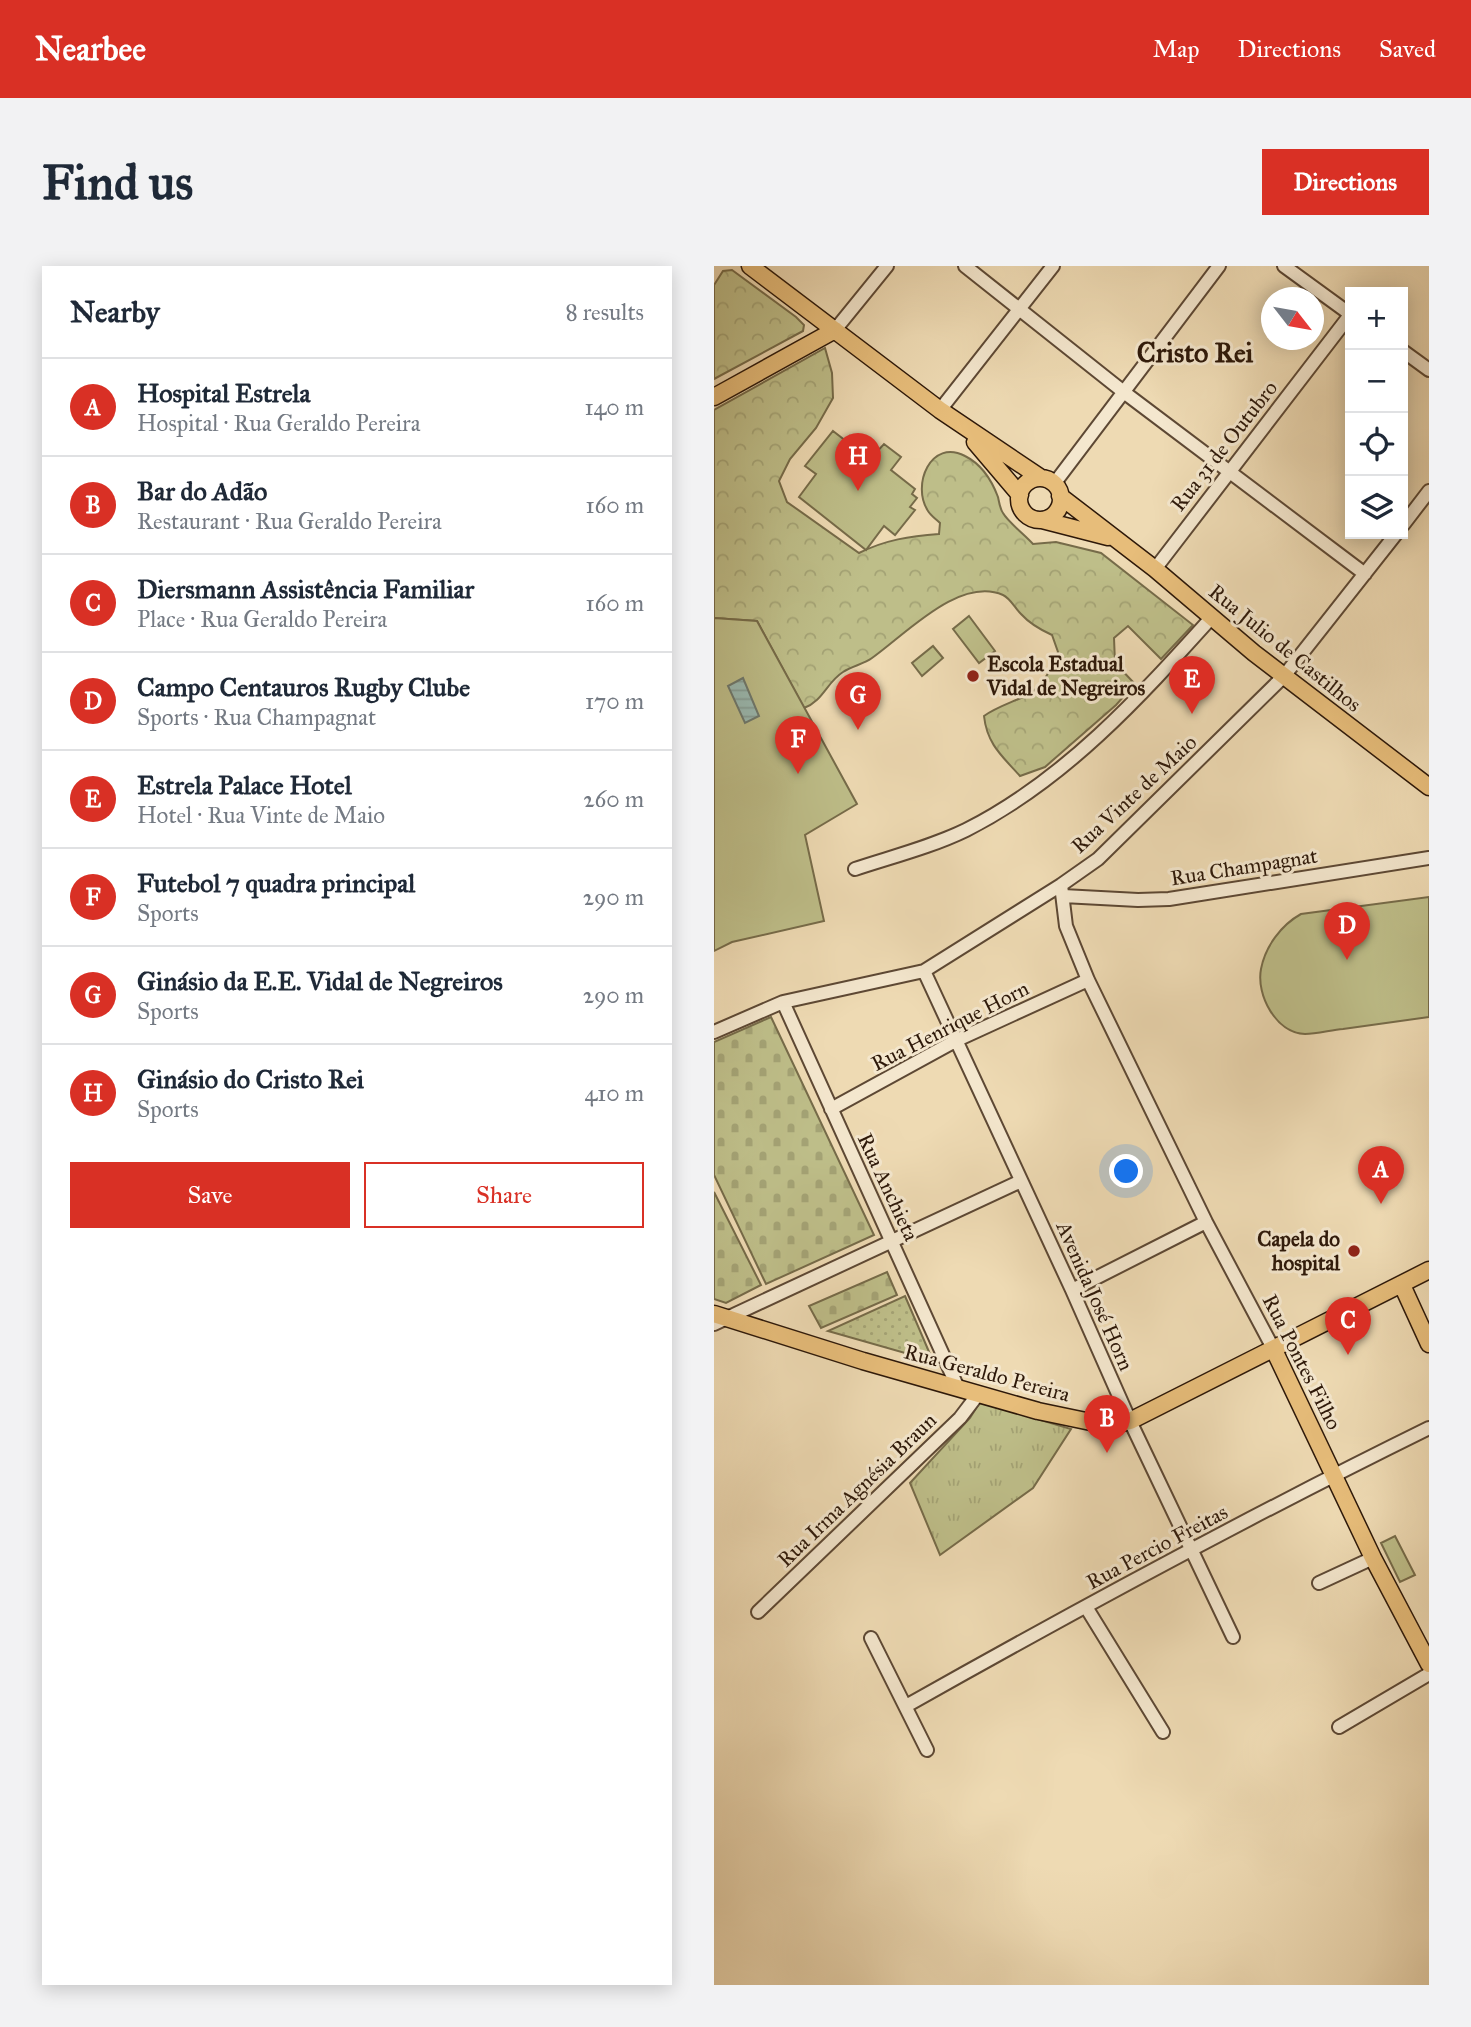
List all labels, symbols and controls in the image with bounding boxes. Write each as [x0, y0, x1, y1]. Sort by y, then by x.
text: Nearbee [35, 29, 146, 69]
text: Map [1153, 34, 1200, 64]
text: Directions [1238, 34, 1341, 64]
text: Saved [1379, 34, 1436, 64]
button: Directions [1262, 149, 1429, 215]
text: Find us [42, 153, 193, 212]
north arrow [1261, 287, 1324, 350]
map controls [1345, 287, 1408, 539]
button: + [1345, 287, 1408, 350]
text: Nearby [70, 294, 160, 330]
text: 8 results [565, 298, 644, 326]
district label: Cristo Rei [1137, 335, 1254, 370]
button: − [1345, 350, 1408, 413]
street label: Rua 31 de Outubro [1165, 375, 1283, 517]
text: Hospital Estrela [137, 377, 311, 409]
text: A [85, 393, 101, 421]
text: 140 m [584, 393, 644, 421]
text: Hospital · Rua Geraldo Pereira [137, 409, 420, 437]
button: locate [1345, 413, 1408, 476]
pin: H [835, 433, 881, 491]
text: Bar do Adão [137, 475, 267, 507]
button: layers [1345, 476, 1408, 539]
text: B [85, 491, 101, 519]
text: 160 m [586, 491, 644, 519]
text: Restaurant · Rua Geraldo Pereira [137, 507, 442, 535]
text: Diersmann Assistência Familiar [137, 573, 474, 605]
street label: Rua Julio de Castilhos [1204, 579, 1366, 717]
text: C [85, 589, 101, 617]
text: 160 m [586, 589, 644, 617]
text: Place · Rua Geraldo Pereira [137, 605, 387, 633]
place label: Escola Estadual Vidal de Negreiros [986, 651, 1145, 701]
pin: E [1169, 656, 1215, 714]
marker: Escola Estadual Vidal de Negreiros [965, 668, 981, 684]
text: Campo Centauros Rugby Clube [137, 671, 470, 703]
pin: G [835, 672, 881, 730]
text: D [84, 687, 102, 715]
text: 170 m [585, 687, 644, 715]
text: Sports · Rua Champagnat [137, 703, 376, 731]
pin: F [775, 716, 821, 774]
street label: Rua Vinte de Maio [1066, 729, 1202, 859]
text: Estrela Palace Hotel [137, 769, 352, 801]
text: E [85, 785, 101, 813]
text: 260 m [583, 785, 644, 813]
text: Hotel · Rua Vinte de Maio [137, 801, 385, 829]
street label: Rua Champagnat [1169, 842, 1320, 891]
text: Futebol 7 quadra principal [137, 867, 415, 899]
text: F [85, 883, 101, 911]
text: 290 m [583, 883, 644, 911]
text: Sports [137, 899, 199, 927]
pin: D [1324, 902, 1370, 960]
text: Ginásio da E.E. Vidal de Negreiros [137, 965, 503, 997]
street label: Rua Henrique Horn [867, 975, 1033, 1077]
text: G [85, 981, 101, 1009]
text: 290 m [583, 981, 644, 1009]
text: Sports [137, 997, 199, 1025]
text: Ginásio do Cristo Rei [137, 1063, 364, 1095]
text: H [83, 1079, 103, 1107]
text: 410 m [585, 1079, 644, 1107]
text: Sports [137, 1095, 199, 1123]
street label: Rua Anchieta [852, 1129, 924, 1245]
pin: A [1358, 1146, 1404, 1204]
your location [1109, 1154, 1143, 1188]
button: Save [70, 1162, 350, 1228]
button: Share [364, 1162, 644, 1228]
street label: Avenida José Horn [1050, 1217, 1139, 1375]
place label: Capela do hospital [1257, 1226, 1341, 1276]
marker: Capela do hospital [1346, 1243, 1362, 1259]
street label: Rua Pontes Filho [1257, 1290, 1347, 1434]
pin: C [1325, 1297, 1371, 1355]
street label: Rua Geraldo Pereira [901, 1338, 1073, 1408]
pin: B [1084, 1395, 1130, 1453]
street label: Rua Irma Agnésia Braun [772, 1407, 942, 1573]
street label: Rua Percio Freitas [1082, 1499, 1232, 1595]

